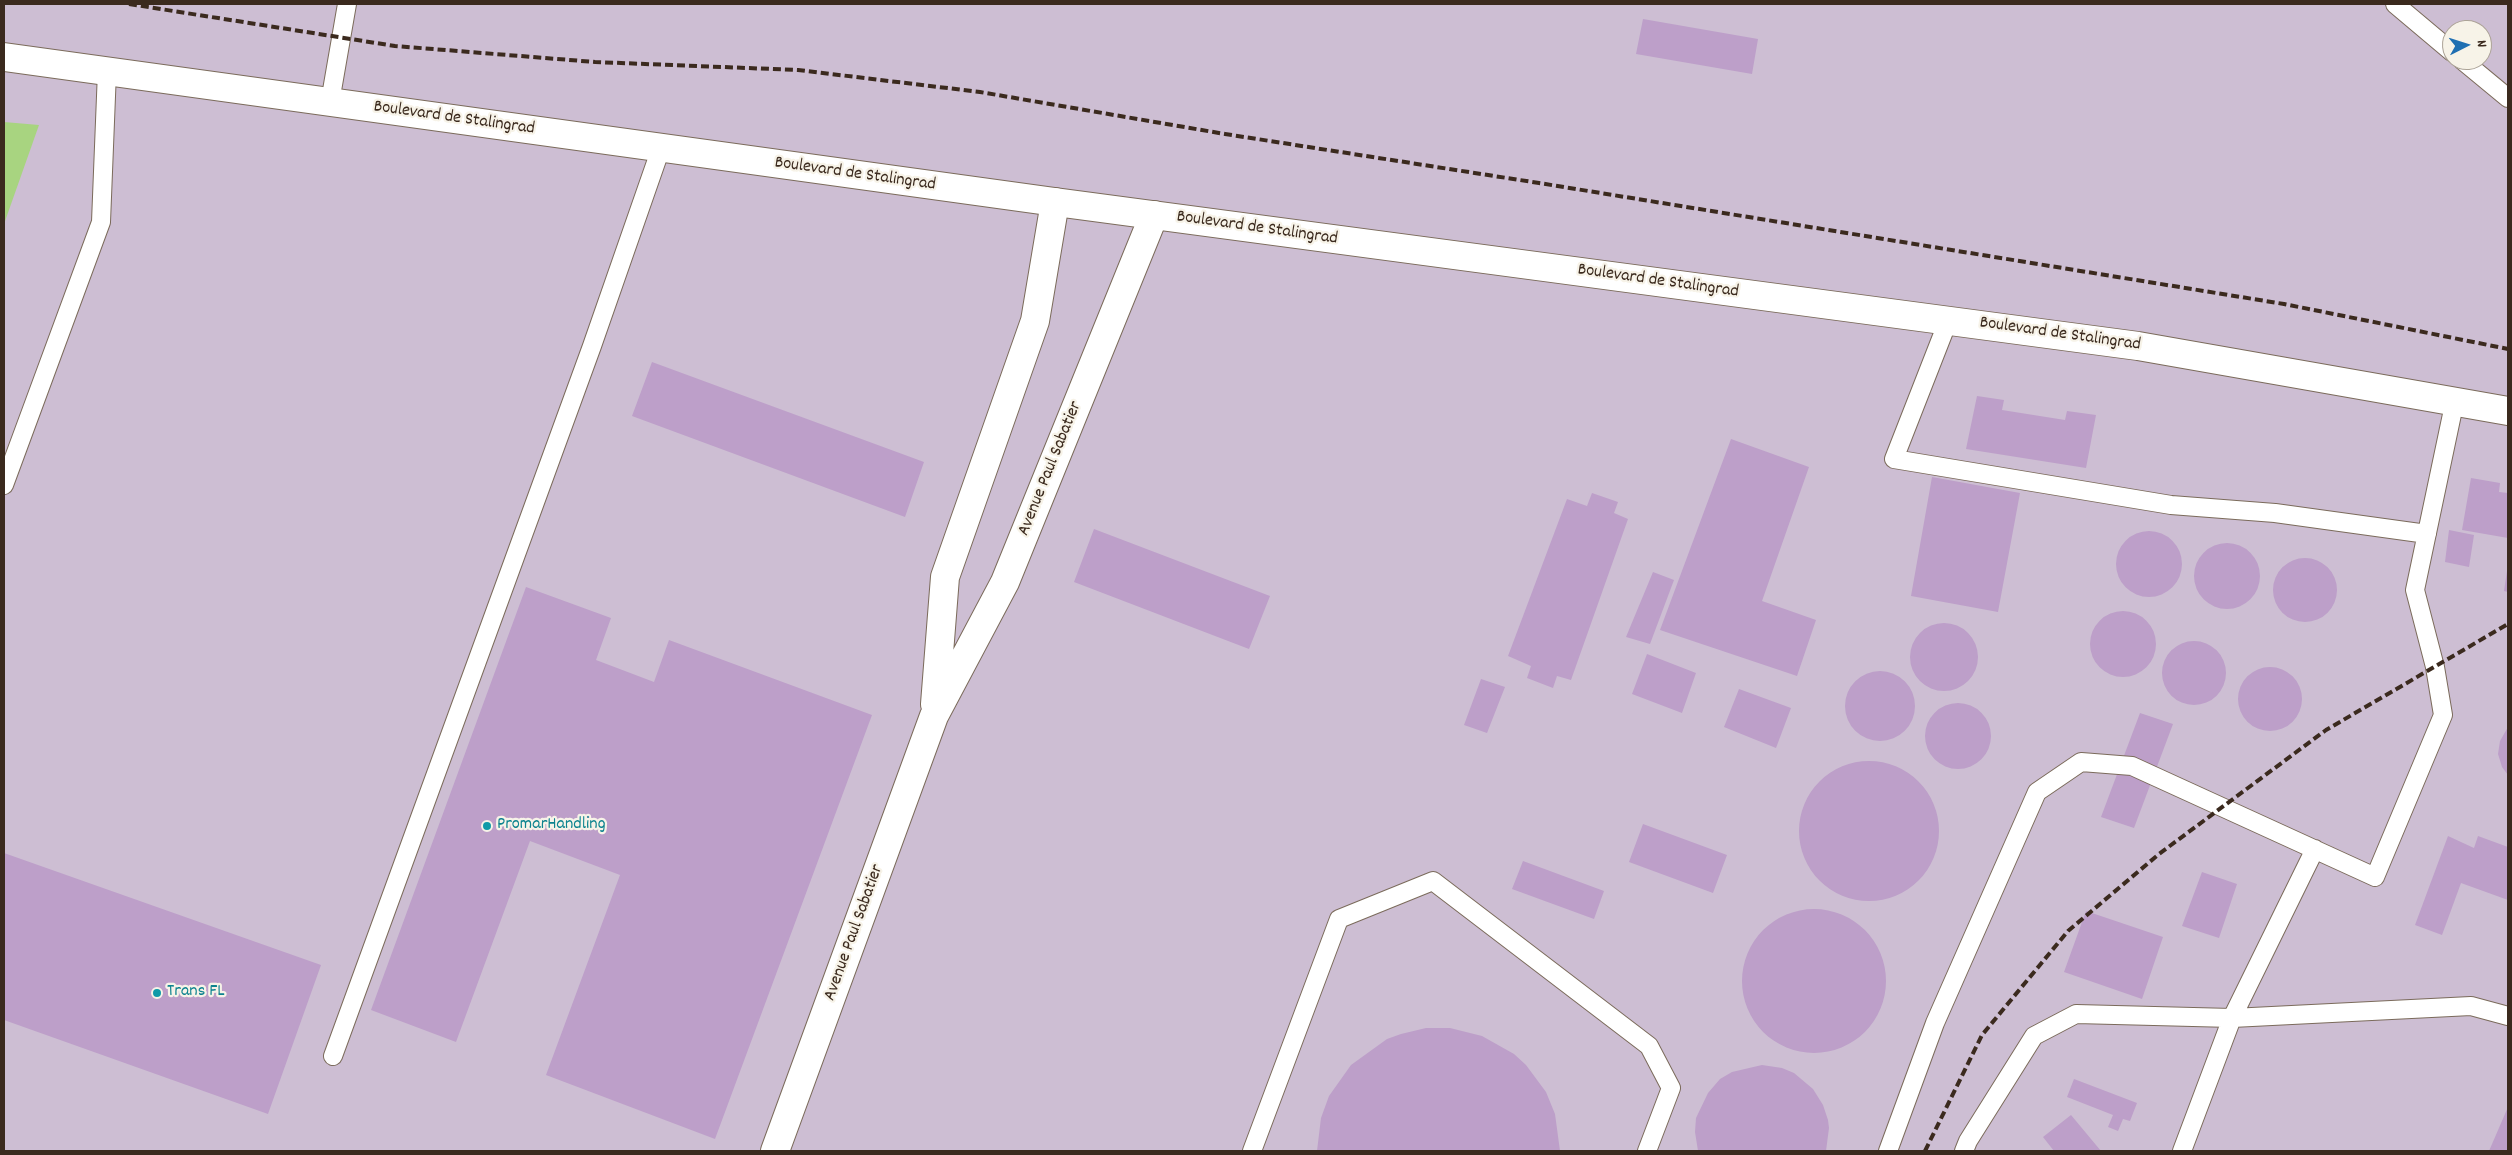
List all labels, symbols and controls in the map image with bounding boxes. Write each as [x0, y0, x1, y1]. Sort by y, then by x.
north arrow [2442, 20, 2492, 70]
text: N [2471, 39, 2491, 48]
street label: Boulevard de Stalingrad [372, 97, 536, 141]
street label: Boulevard de Stalingrad [773, 153, 937, 197]
street label: Boulevard de Stalingrad [1175, 207, 1339, 251]
street label: Boulevard de Stalingrad [1576, 260, 1740, 304]
street label: Boulevard de Stalingrad [1978, 313, 2142, 357]
street label: Avenue Paul Sabatier [1014, 399, 1088, 539]
place label: PromarHandling [497, 815, 606, 837]
marker: PromarHandling [481, 820, 493, 832]
street label: Avenue Paul Sabatier [820, 862, 890, 1004]
place label: Trans FL [167, 982, 225, 1004]
marker: Trans FL [151, 987, 163, 999]

